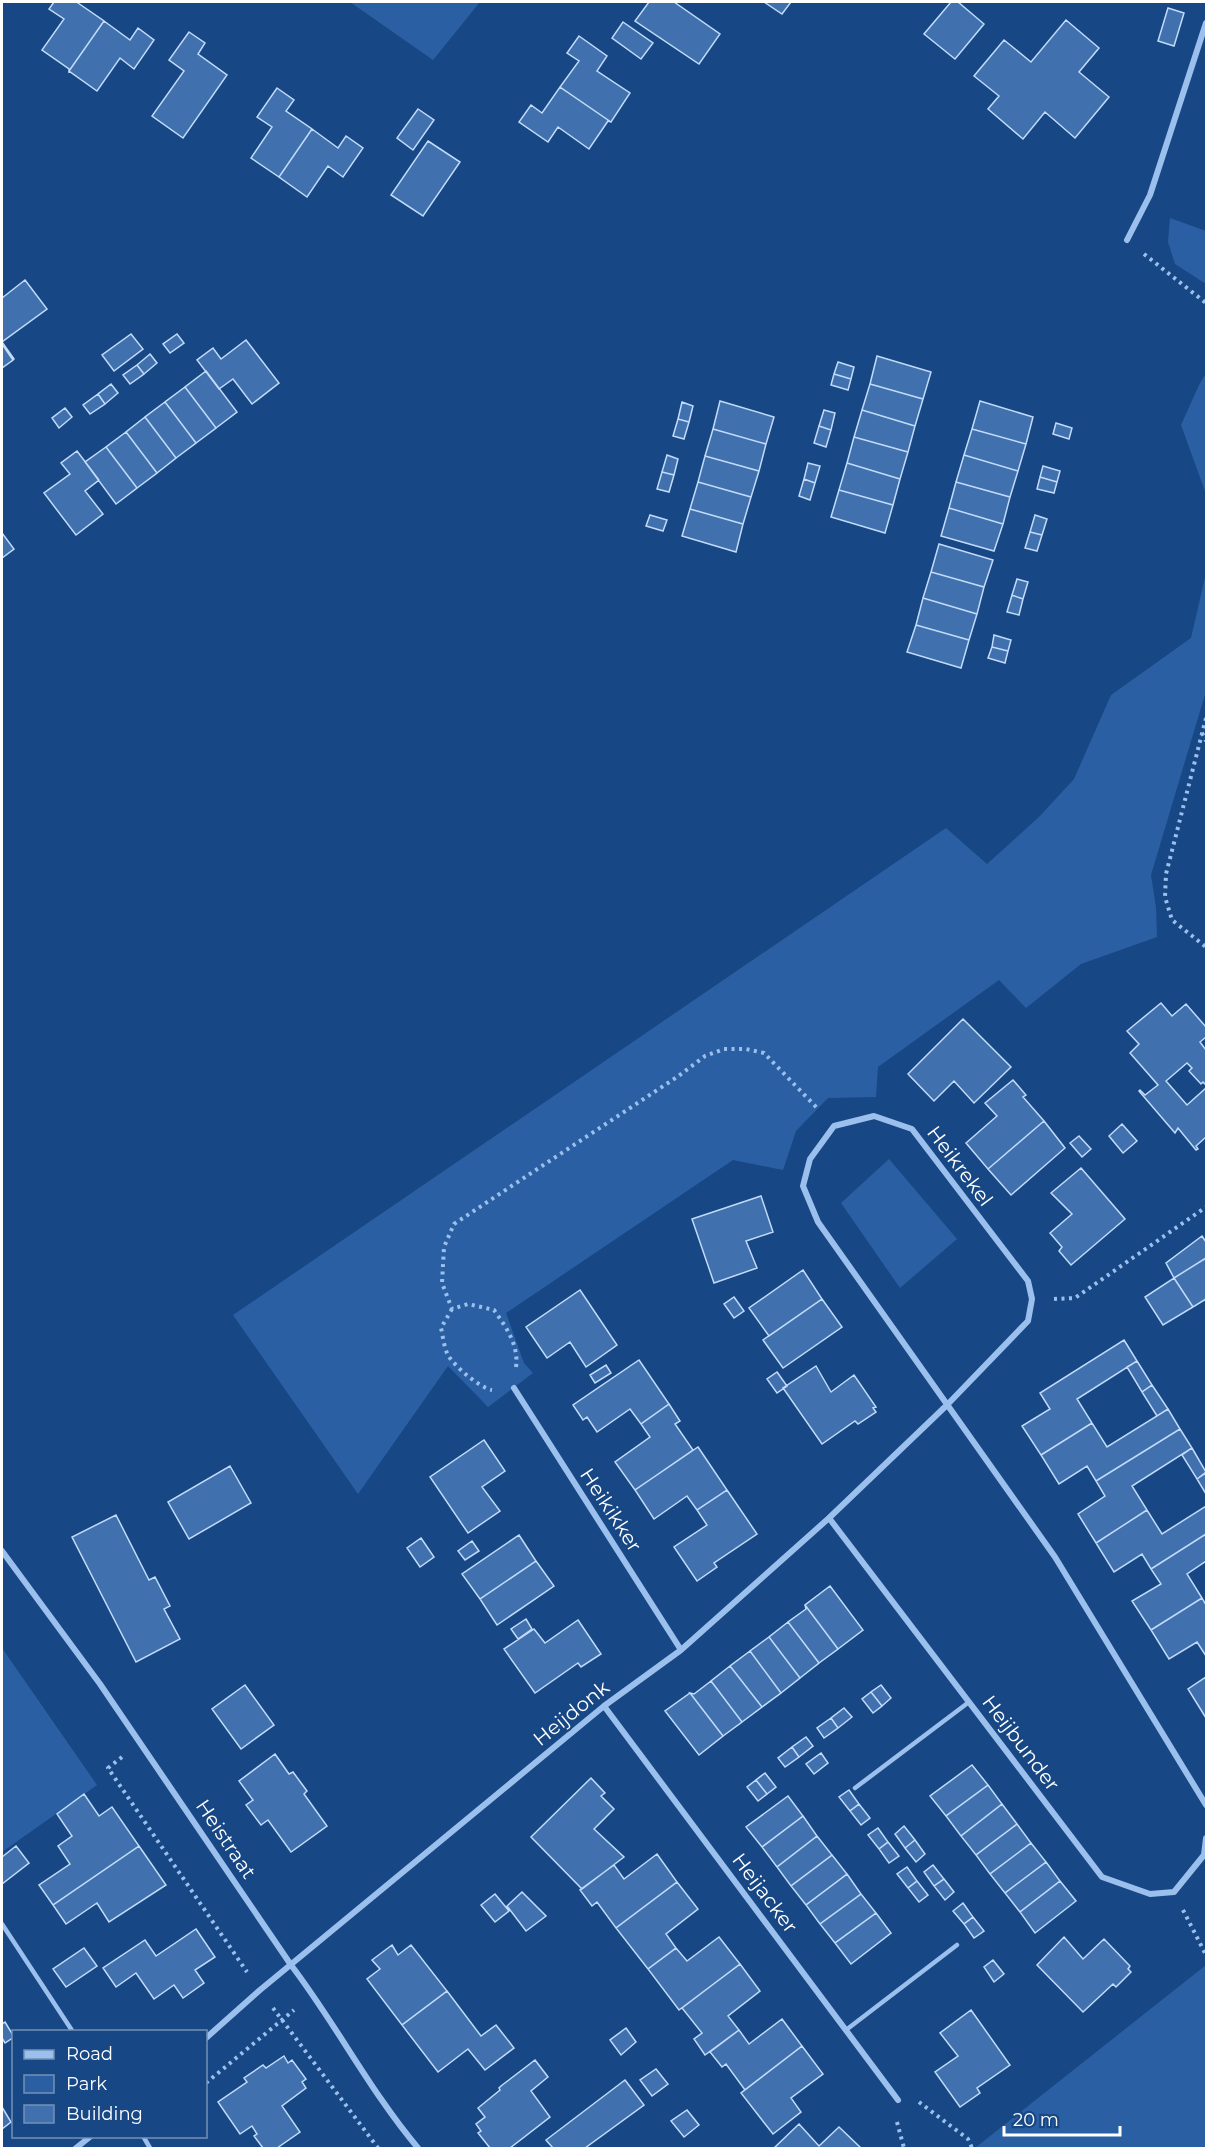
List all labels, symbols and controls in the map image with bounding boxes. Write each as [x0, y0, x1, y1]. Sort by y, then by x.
street label: Heikrekel [922, 1121, 998, 1211]
street label: Heikikker [575, 1464, 647, 1556]
street label: Heijdonk [528, 1675, 614, 1751]
street label: Heijbunder [977, 1690, 1065, 1796]
street label: Heistraat [191, 1795, 261, 1883]
street label: Heijacker [727, 1848, 803, 1938]
legend [12, 2030, 207, 2138]
text: Road [66, 2043, 113, 2065]
text: Park [66, 2073, 107, 2095]
scale bar [1004, 2099, 1120, 2137]
text: Building [66, 2103, 143, 2125]
text: 20 m [1013, 2109, 1059, 2131]

